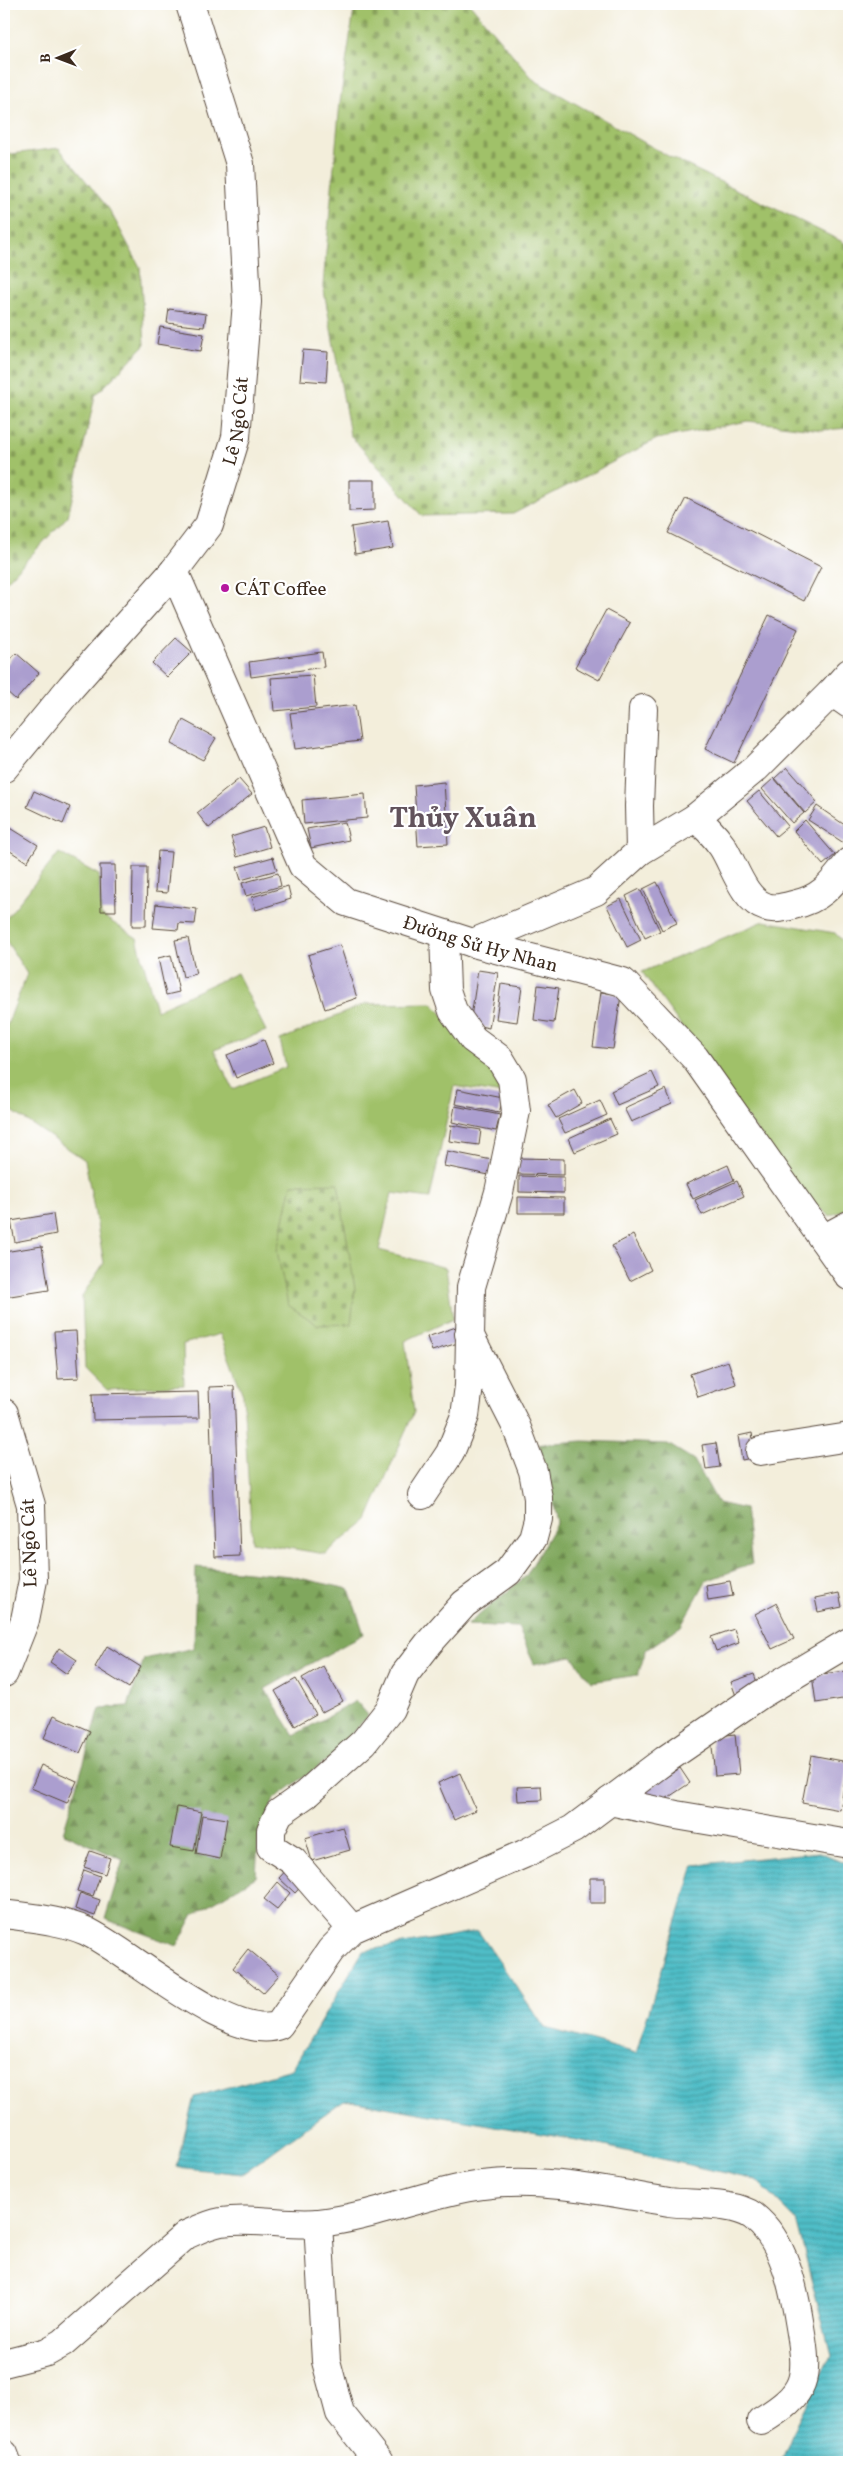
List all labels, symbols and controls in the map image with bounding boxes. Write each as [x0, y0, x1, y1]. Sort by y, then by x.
north arrow [32, 32, 82, 82]
text: B [37, 53, 56, 63]
street label: Lê Ngô Cát [217, 375, 256, 469]
place label: CÁT Coffee [235, 577, 327, 603]
marker: CÁT Coffee [219, 582, 231, 594]
district label: Thủy Xuân [389, 799, 537, 840]
street label: Đường Sử Hy Nhan [399, 910, 560, 980]
street label: Lê Ngô Cát [15, 1497, 45, 1588]

